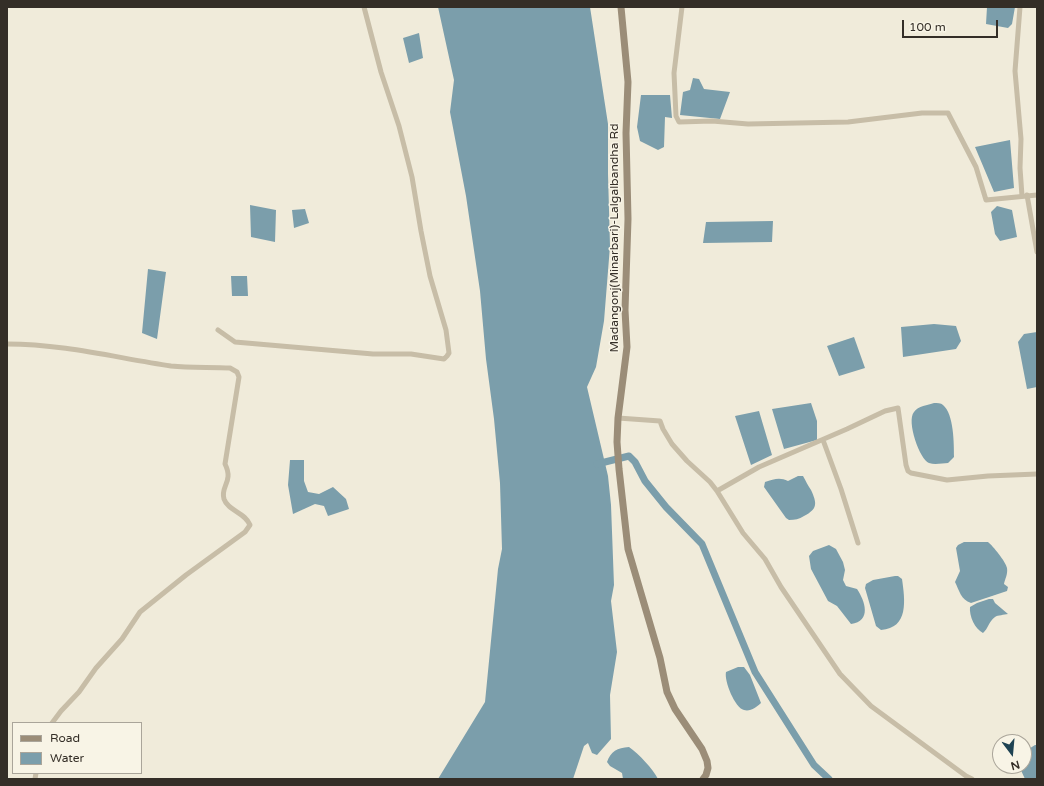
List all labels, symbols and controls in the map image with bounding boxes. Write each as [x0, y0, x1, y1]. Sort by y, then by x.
scale bar [904, 12, 1000, 38]
text: 100 m [909, 20, 946, 34]
street label: Madangonj(Minarbari)-Lalgalbandha Rd [608, 123, 622, 353]
legend [12, 722, 142, 774]
text: Road [50, 731, 80, 745]
north arrow [992, 734, 1032, 774]
text: Water [50, 751, 84, 765]
text: N [1009, 758, 1021, 773]

